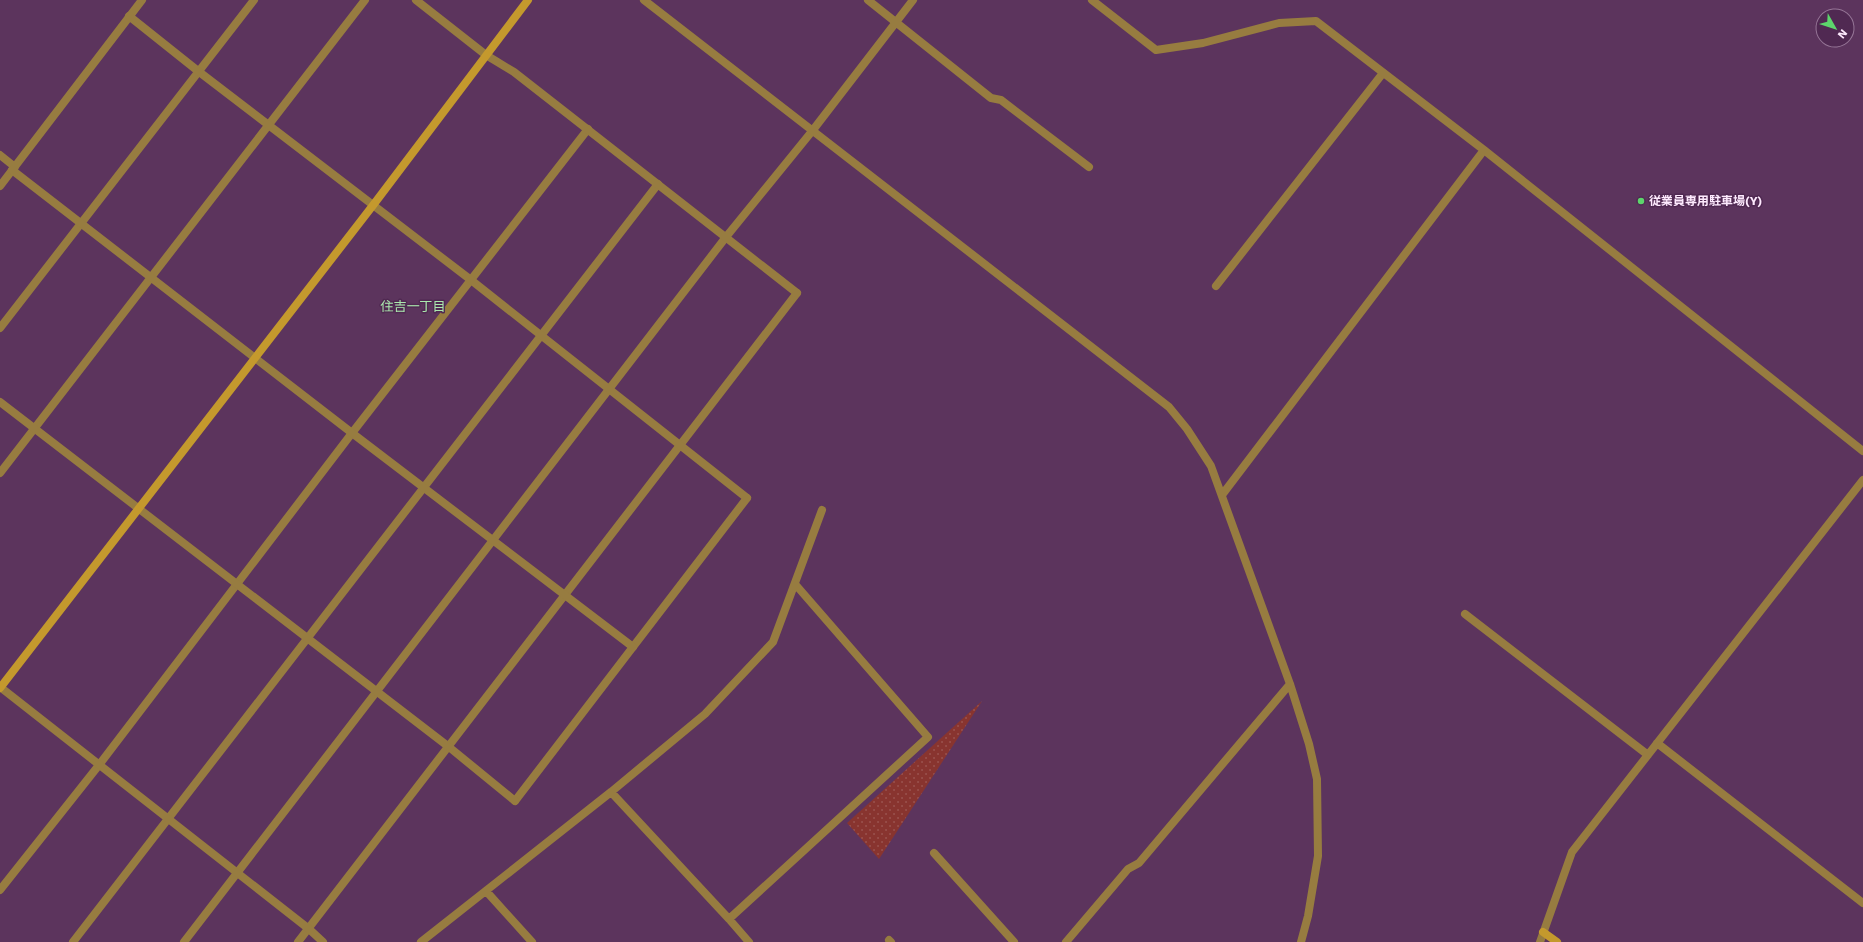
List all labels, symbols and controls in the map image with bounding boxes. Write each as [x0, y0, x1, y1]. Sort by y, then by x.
north arrow [1815, 8, 1855, 48]
text: N [1835, 27, 1850, 41]
place label: 従業員専用駐車場(Y) [1649, 194, 1762, 208]
marker: 従業員専用駐車場(Y) [1636, 196, 1646, 206]
district label: 住吉一丁目 [380, 299, 446, 314]

